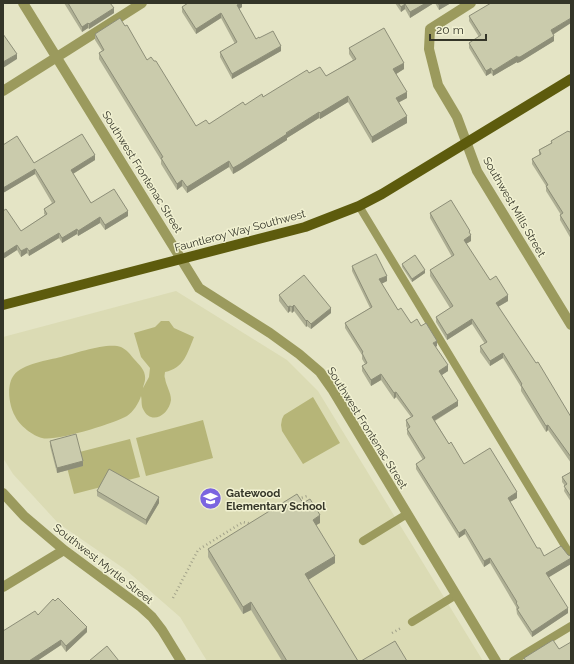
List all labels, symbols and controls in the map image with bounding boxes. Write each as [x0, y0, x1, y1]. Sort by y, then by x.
scale bar [430, 16, 486, 42]
text: 20 m [436, 23, 464, 37]
street label: Southwest Frontenac Street [99, 109, 185, 236]
street label: Southwest Mills Street [480, 155, 548, 260]
street label: Fauntleroy Way Southwest [173, 207, 307, 255]
street label: Southwest Frontenac Street [324, 365, 410, 492]
school or university icon: Gatewood Elementary School [197, 486, 223, 512]
place label: Gatewood Elementary School [226, 487, 326, 513]
street label: Southwest Myrtle Street [51, 521, 156, 607]

